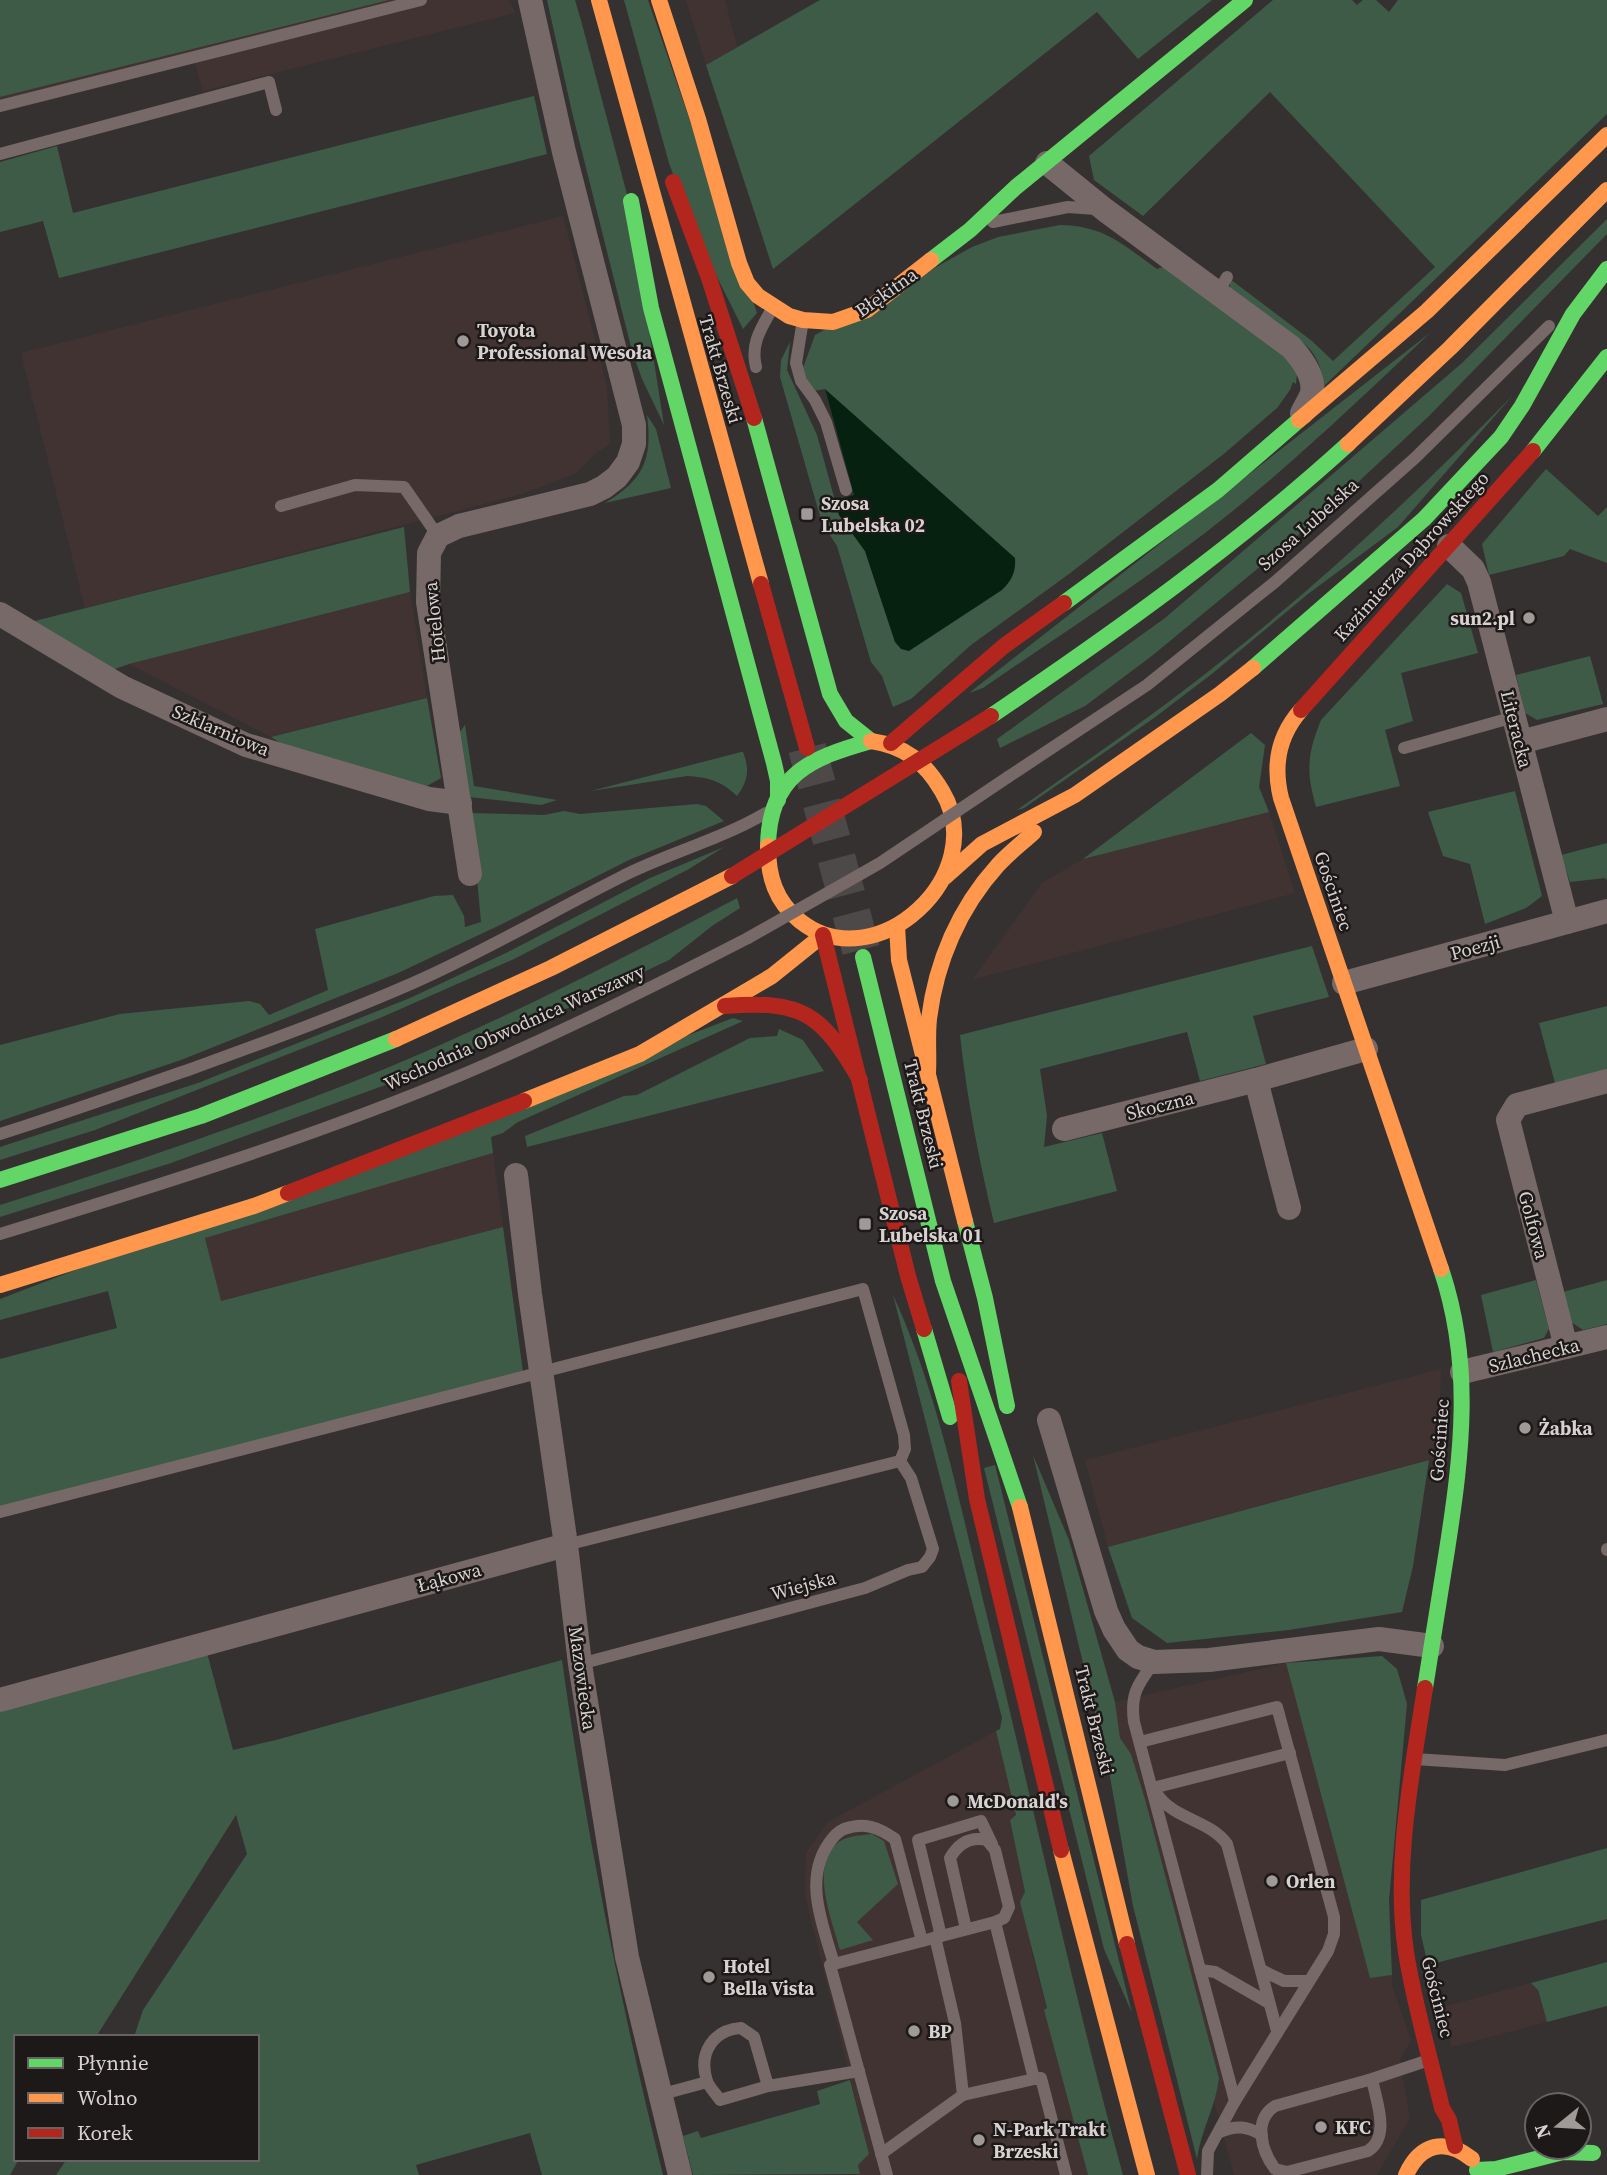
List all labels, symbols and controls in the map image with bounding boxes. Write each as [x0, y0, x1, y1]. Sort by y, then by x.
street label: Błękitna [850, 261, 923, 323]
street label: Trakt Brzeski [693, 312, 749, 427]
place label: Toyota Professional Wesoła [477, 317, 653, 365]
marker: Toyota Professional Wesoła [455, 333, 471, 349]
street label: Kazimierza Dąbrowskiego [1328, 465, 1494, 647]
street label: Szosa Lubelska [1252, 472, 1364, 576]
place label: Szosa Lubelska 02 [821, 490, 925, 538]
marker: Szosa Lubelska 02 [799, 506, 815, 522]
street label: Hotelowa [417, 580, 451, 663]
place label: sun2.pl [1450, 605, 1515, 631]
marker: sun2.pl [1521, 610, 1537, 626]
street label: Literacka [1495, 687, 1539, 771]
street label: Szklarniowa [168, 698, 274, 762]
street label: Gościniec [1308, 848, 1360, 934]
street label: Poezji [1447, 928, 1503, 966]
street label: Wschodnia Obwodnica Warszawy [380, 957, 649, 1096]
street label: Trakt Brzeski [898, 1057, 950, 1172]
street label: Skoczna [1123, 1084, 1197, 1126]
street label: Golfowa [1512, 1188, 1556, 1262]
place label: Szosa Lubelska 01 [879, 1200, 983, 1248]
marker: Szosa Lubelska 01 [857, 1216, 873, 1232]
street label: Szlachecka [1486, 1331, 1582, 1379]
street label: Gościniec [1423, 1398, 1455, 1482]
place label: Żabka [1539, 1415, 1594, 1441]
marker: Żabka [1517, 1420, 1533, 1436]
street label: Łąkowa [414, 1556, 484, 1598]
street label: Wiejska [767, 1564, 839, 1606]
street label: Mazowiecka [563, 1624, 603, 1732]
street label: Trakt Brzeski [1069, 1663, 1121, 1778]
place label: McDonald's [967, 1788, 1068, 1814]
marker: McDonald's [945, 1793, 961, 1809]
place label: Orlen [1286, 1868, 1336, 1894]
marker: Orlen [1264, 1873, 1280, 1889]
place label: Hotel Bella Vista [723, 1953, 815, 2001]
street label: Gościniec [1415, 1954, 1461, 2040]
marker: Hotel Bella Vista [701, 1969, 717, 1985]
place label: BP [928, 2018, 952, 2044]
marker: BP [906, 2023, 922, 2039]
legend [14, 2035, 259, 2161]
text: Płynnie [77, 2048, 149, 2077]
text: Wolno [77, 2083, 138, 2112]
north arrow [1523, 2091, 1593, 2161]
place label: KFC [1335, 2114, 1371, 2140]
place label: N-Park Trakt Brzeski [993, 2116, 1106, 2164]
text: Korek [77, 2118, 133, 2147]
marker: KFC [1313, 2119, 1329, 2135]
text: N [1527, 2121, 1556, 2142]
marker: N-Park Trakt Brzeski [971, 2132, 987, 2148]

